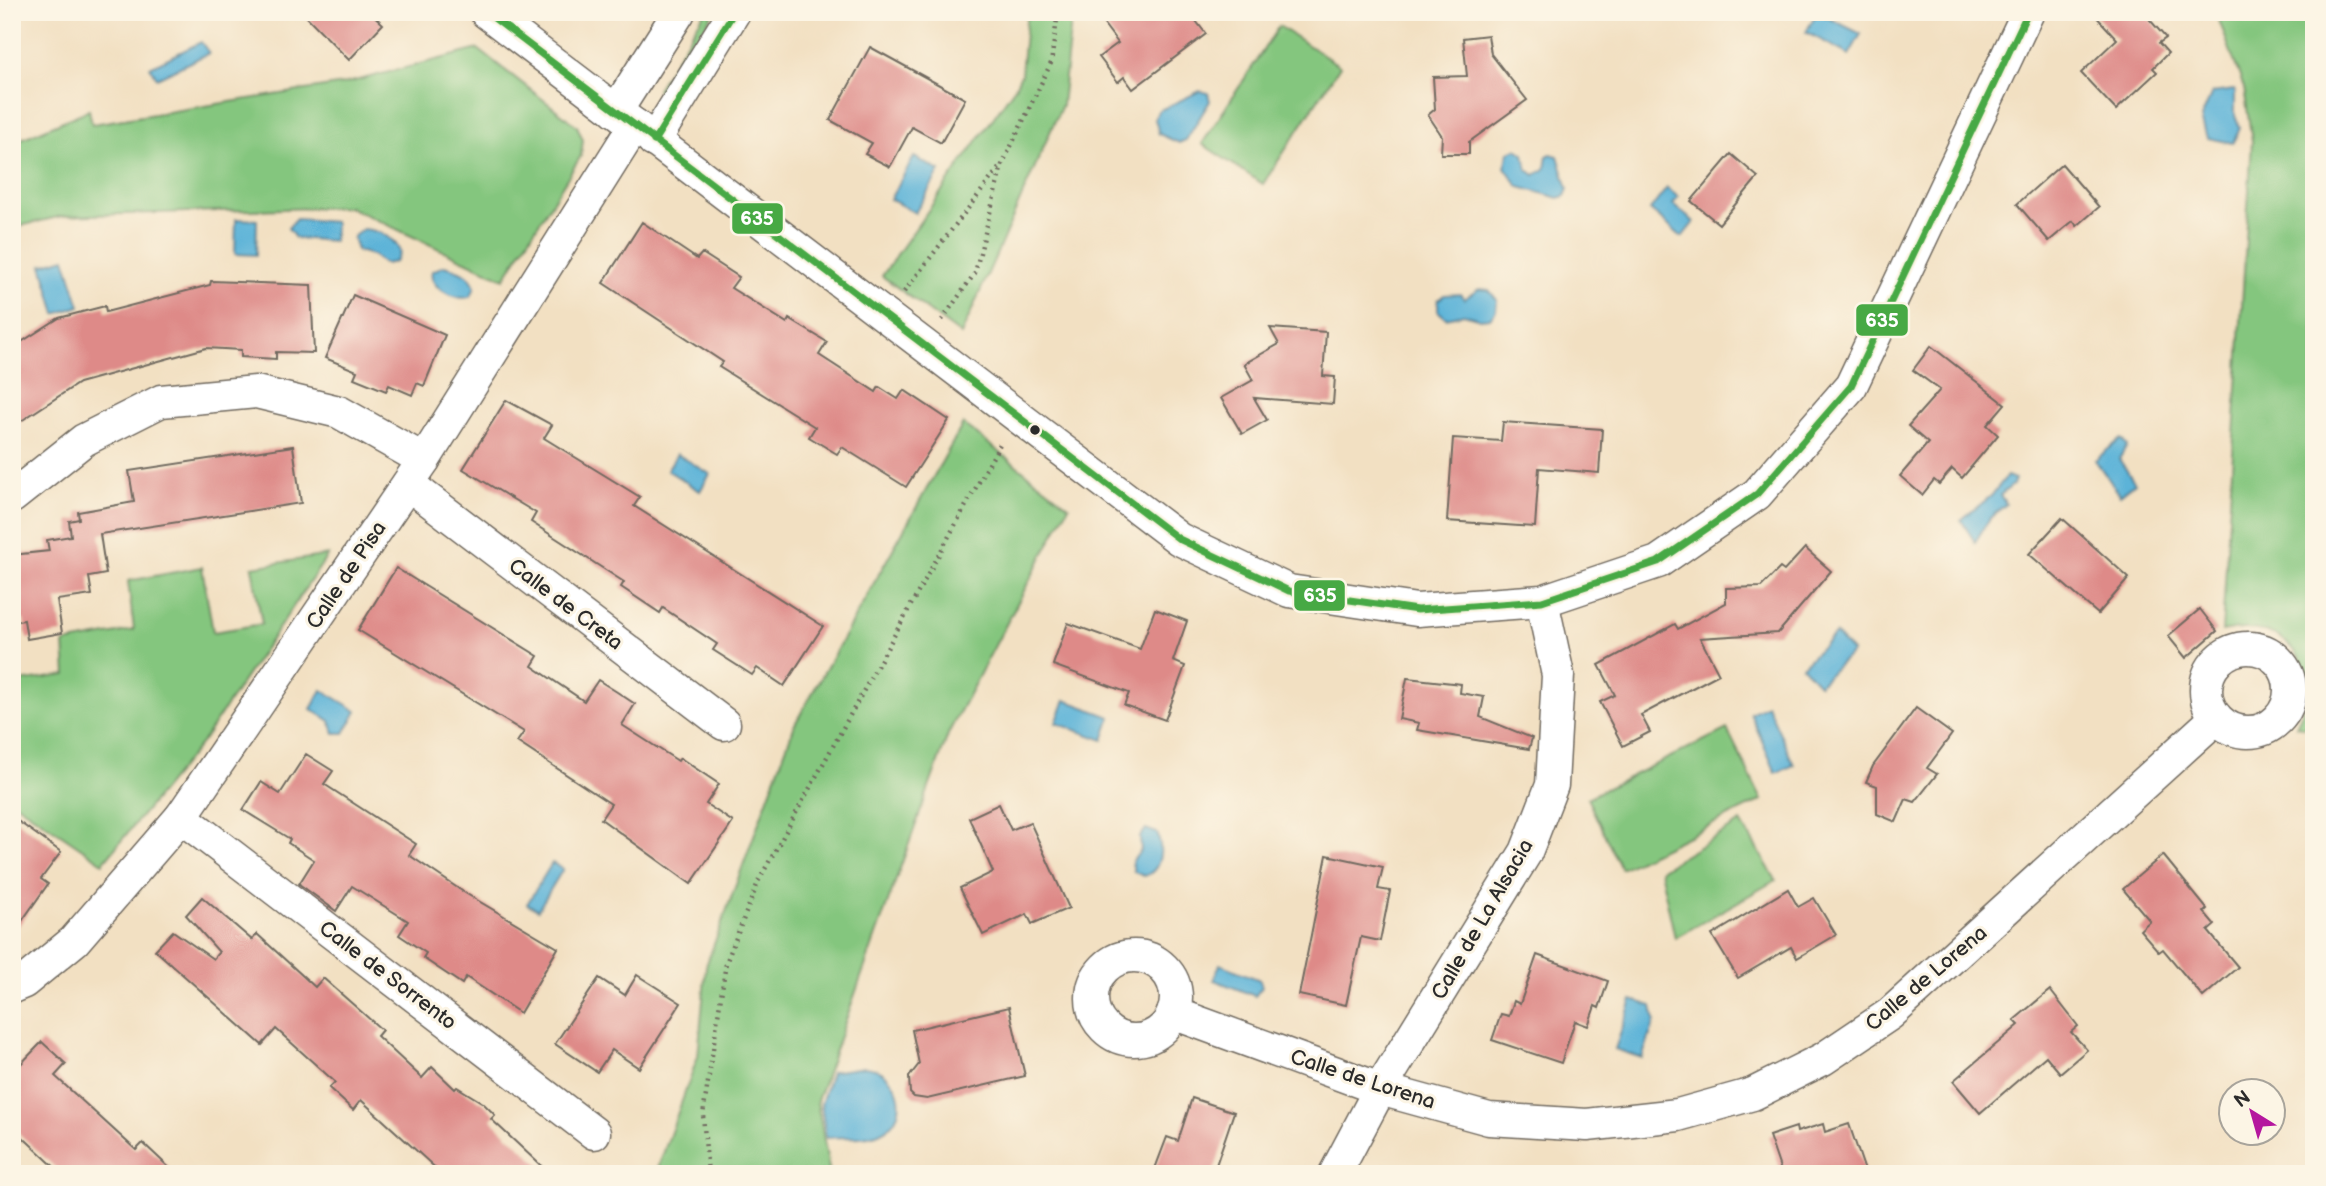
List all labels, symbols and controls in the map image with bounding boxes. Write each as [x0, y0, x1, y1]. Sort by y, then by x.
line badge: 635 [731, 202, 784, 235]
text: 635 [740, 208, 774, 231]
line badge: 635 [1855, 303, 1909, 337]
text: 635 [1865, 310, 1899, 333]
unlabelled marker [1028, 423, 1042, 437]
street label: Calle de Pisa [301, 517, 392, 634]
street label: Calle de Creta [504, 553, 628, 655]
line badge: 635 [1293, 579, 1346, 612]
text: 635 [1303, 585, 1337, 608]
street label: Calle de La Alsacia [1426, 835, 1539, 1004]
street label: Calle de Sorrento [314, 916, 461, 1035]
street label: Calle de Lorena [1860, 920, 1992, 1037]
street label: Calle de Lorena [1287, 1044, 1439, 1115]
north arrow [2218, 1078, 2288, 1148]
text: N [2230, 1086, 2255, 1113]

